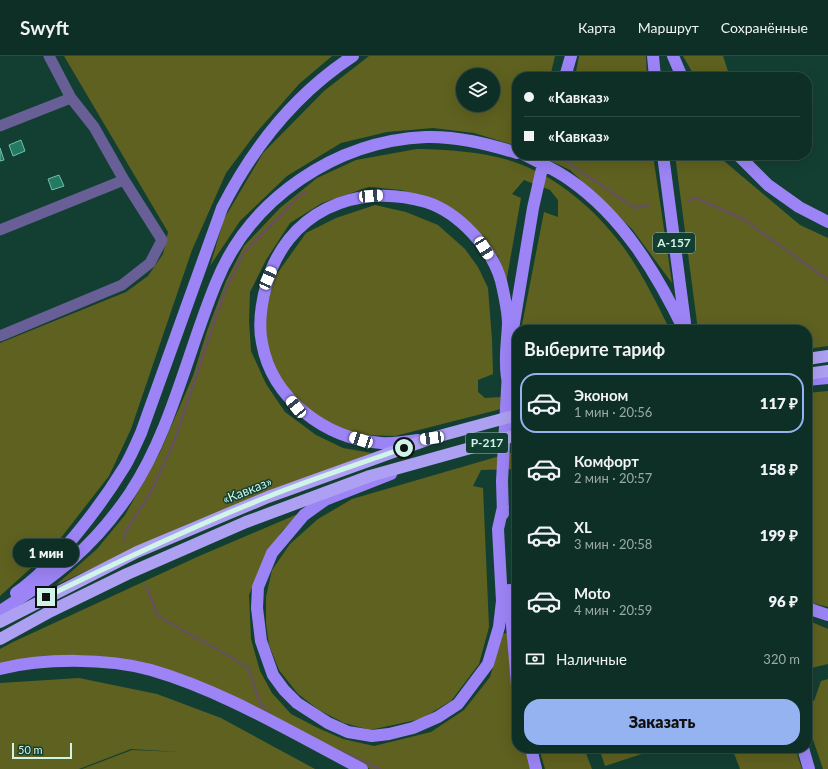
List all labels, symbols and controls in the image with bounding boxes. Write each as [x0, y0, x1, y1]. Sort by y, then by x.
text: Swyft [20, 16, 69, 39]
text: Карта [578, 19, 616, 36]
text: Маршрут [638, 19, 699, 36]
text: Сохранённые [721, 19, 808, 36]
map controls [456, 68, 500, 112]
button: layers [456, 68, 500, 112]
text: «Кавказ» [548, 88, 610, 106]
text: «Кавказ» [548, 127, 610, 145]
car [359, 189, 383, 203]
road number: А-157 [653, 233, 695, 253]
car [473, 235, 495, 261]
car [258, 265, 278, 291]
text: Выберите тариф [524, 338, 665, 360]
icon: car [526, 385, 562, 421]
text: Эконом [574, 386, 628, 404]
car [284, 394, 308, 420]
text: 117 ₽ [760, 394, 798, 412]
text: 1 мин · 20:56 [574, 404, 652, 420]
car [348, 430, 374, 450]
car [419, 431, 445, 445]
road number: Р-217 [466, 433, 508, 453]
route start [395, 439, 413, 457]
icon: car [526, 451, 562, 487]
text: Комфорт [574, 452, 639, 470]
text: 158 ₽ [760, 460, 798, 478]
text: 2 мин · 20:57 [574, 470, 652, 486]
street label: «Кавказ» [220, 473, 274, 507]
icon: car [526, 517, 562, 553]
text: XL [574, 518, 592, 536]
text: 199 ₽ [760, 526, 798, 544]
text: 3 мин · 20:58 [574, 536, 652, 552]
callout: 1 мин [13, 539, 79, 567]
text: 1 мин [28, 545, 64, 561]
icon: car [526, 583, 562, 619]
text: Moto [574, 584, 611, 602]
route end [37, 588, 55, 606]
text: 96 ₽ [768, 592, 798, 610]
text: 4 мин · 20:59 [574, 602, 652, 618]
icon: cash [524, 648, 546, 670]
text: Наличные [556, 650, 627, 668]
text: 320 m [763, 651, 800, 667]
button: Заказать [524, 699, 800, 745]
scale bar [12, 741, 72, 760]
text: 50 m [18, 743, 43, 756]

